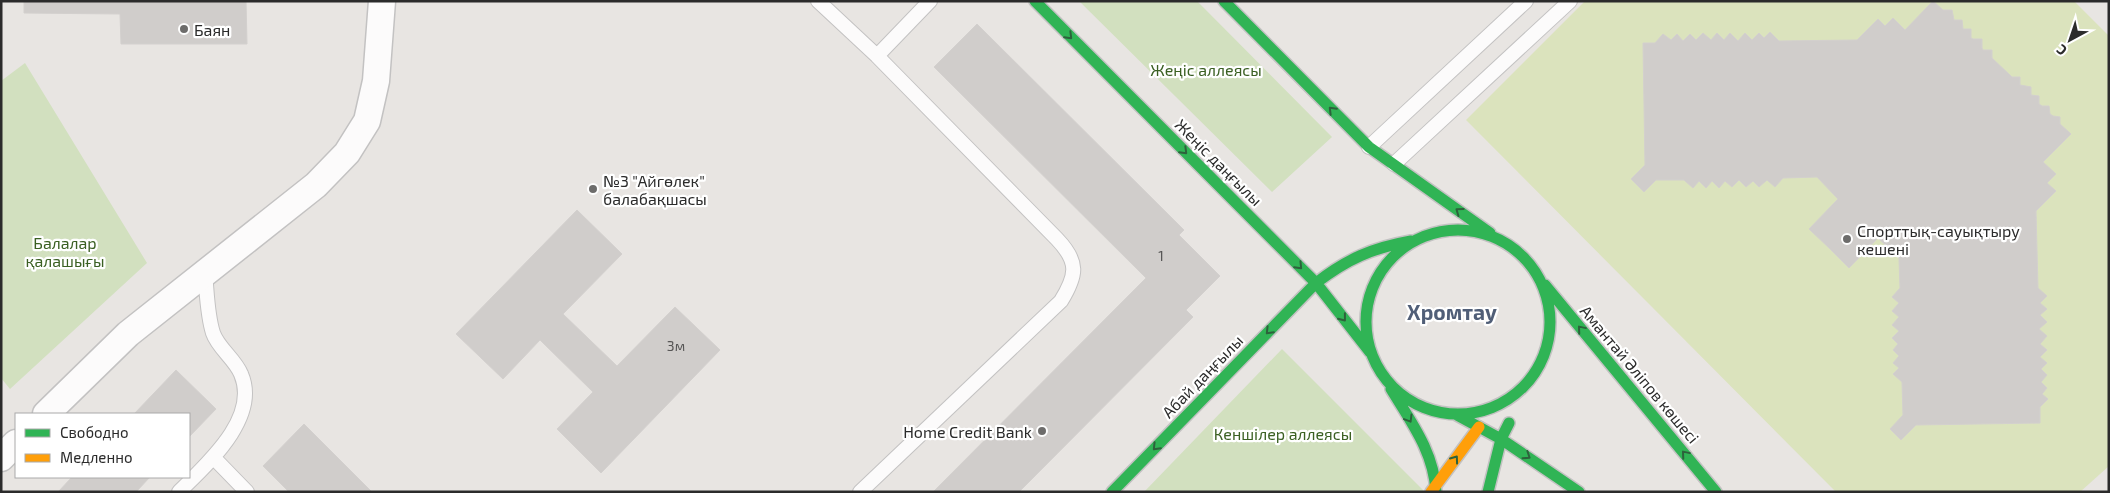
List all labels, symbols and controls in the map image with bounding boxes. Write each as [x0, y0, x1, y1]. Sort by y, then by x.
north arrow [2045, 15, 2095, 65]
place label: Баян [194, 20, 230, 39]
marker: Баян [178, 23, 190, 35]
one-way arrow [1064, 30, 1073, 39]
text: С [2053, 41, 2070, 59]
park label: Жеңіс аллеясы [1150, 60, 1262, 79]
one-way arrow [1329, 107, 1338, 116]
street label: Жеңіс даңғылы [1172, 115, 1266, 209]
one-way arrow [1178, 145, 1187, 154]
place label: №3 "Айгөлек" балабақшасы [603, 171, 707, 208]
marker: №3 "Айгөлек" балабақшасы [587, 183, 599, 195]
one-way arrow [1456, 208, 1465, 217]
place label: Спорттық-сауықтыру кешені [1857, 221, 2020, 258]
park label: Балалар қалашығы [26, 233, 104, 270]
marker: Спорттық-сауықтыру кешені [1841, 233, 1853, 245]
house number: 1 [1158, 247, 1164, 264]
one-way arrow [1293, 260, 1302, 269]
district label: Хромтау [1407, 299, 1497, 324]
street label: Амантай Әліпов көшесі [1577, 301, 1703, 447]
one-way arrow [1338, 312, 1346, 321]
one-way arrow [1266, 325, 1275, 334]
one-way arrow [1578, 326, 1587, 335]
street label: Абай даңғылы [1158, 331, 1246, 421]
house number: 3м [667, 337, 685, 354]
legend [15, 413, 190, 478]
one-way arrow [1403, 414, 1412, 423]
place label: Home Credit Bank [903, 422, 1032, 441]
text: Свободно [60, 423, 129, 441]
park label: Кеншілер аллеясы [1214, 424, 1352, 443]
marker: Home Credit Bank [1036, 425, 1048, 437]
one-way arrow [1153, 441, 1162, 450]
text: Медленно [60, 448, 133, 466]
one-way arrow [1521, 450, 1531, 459]
one-way arrow [1682, 451, 1691, 460]
one-way arrow [1449, 455, 1458, 465]

